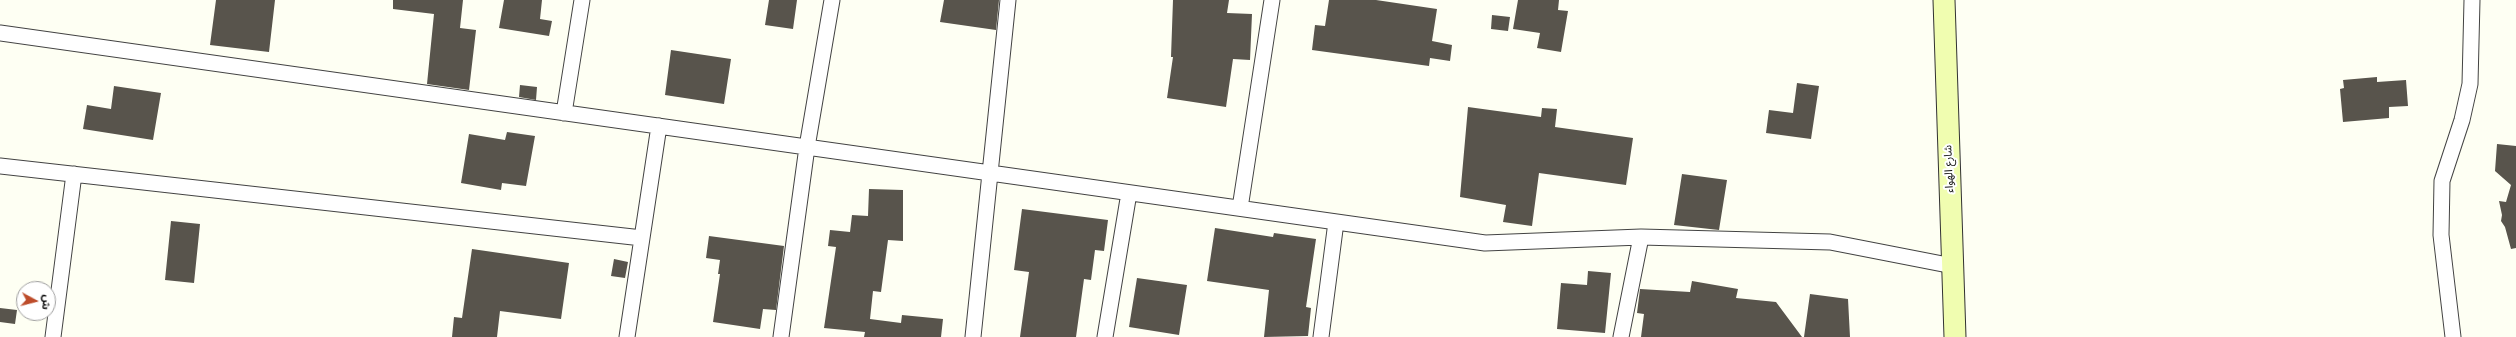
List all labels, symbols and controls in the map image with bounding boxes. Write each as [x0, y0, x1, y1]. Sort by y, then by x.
street label: شارع الهواء [1942, 145, 1956, 193]
north arrow [16, 281, 56, 321]
text: ش [39, 294, 55, 311]

